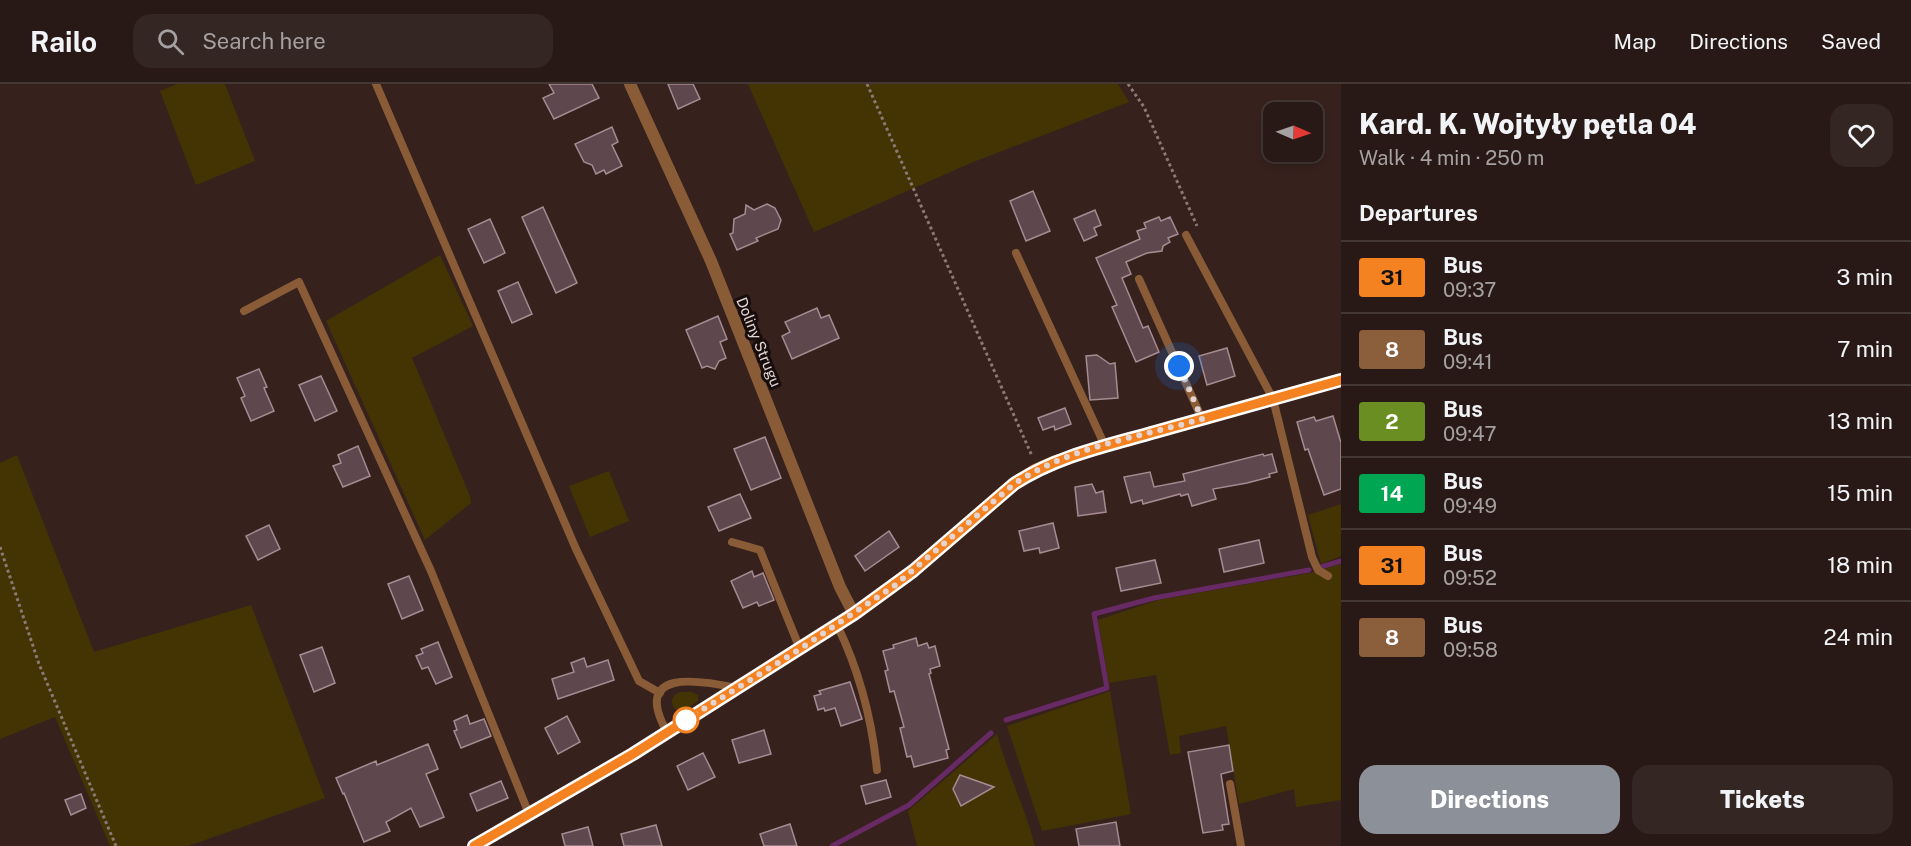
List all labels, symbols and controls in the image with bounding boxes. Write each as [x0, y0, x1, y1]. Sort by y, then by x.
search box [133, 14, 553, 68]
text: Railo [30, 25, 97, 58]
icon: search [154, 25, 187, 58]
text: Search here [202, 28, 326, 54]
text: Map [1614, 29, 1656, 54]
text: Directions [1689, 29, 1788, 54]
text: Saved [1821, 29, 1881, 54]
north arrow [1263, 102, 1323, 162]
map controls [1263, 102, 1323, 162]
button: heart [1830, 104, 1893, 167]
text: Kard. K. Wojtyły pętla 04 [1359, 107, 1697, 140]
text: Walk · 4 min · 250 m [1359, 146, 1544, 170]
text: Departures [1359, 200, 1478, 226]
text: Bus [1443, 252, 1483, 278]
text: 3 min [1836, 264, 1893, 290]
text: 31 [1381, 265, 1403, 290]
text: 09:37 [1443, 278, 1496, 302]
street label: Doliny Strugu [733, 295, 785, 389]
text: Bus [1443, 324, 1483, 350]
text: 7 min [1837, 336, 1893, 362]
text: 8 [1385, 337, 1399, 362]
text: 09:41 [1443, 350, 1493, 374]
your location [1164, 351, 1194, 381]
text: Bus [1443, 396, 1483, 422]
text: 13 min [1828, 408, 1893, 434]
text: 2 [1385, 409, 1399, 434]
text: 09:47 [1443, 422, 1497, 446]
text: Bus [1443, 468, 1483, 494]
text: 15 min [1827, 480, 1893, 506]
text: 14 [1381, 481, 1403, 506]
text: 09:49 [1443, 494, 1497, 518]
text: Bus [1443, 540, 1483, 566]
text: 18 min [1827, 552, 1893, 578]
text: 31 [1381, 553, 1403, 578]
text: 09:52 [1443, 566, 1497, 590]
text: Bus [1443, 612, 1483, 638]
text: 24 min [1823, 624, 1893, 650]
text: 8 [1385, 625, 1399, 650]
text: 09:58 [1443, 638, 1498, 662]
unlabelled marker [673, 707, 699, 733]
button: Directions [1359, 765, 1620, 834]
button: Tickets [1632, 765, 1893, 834]

